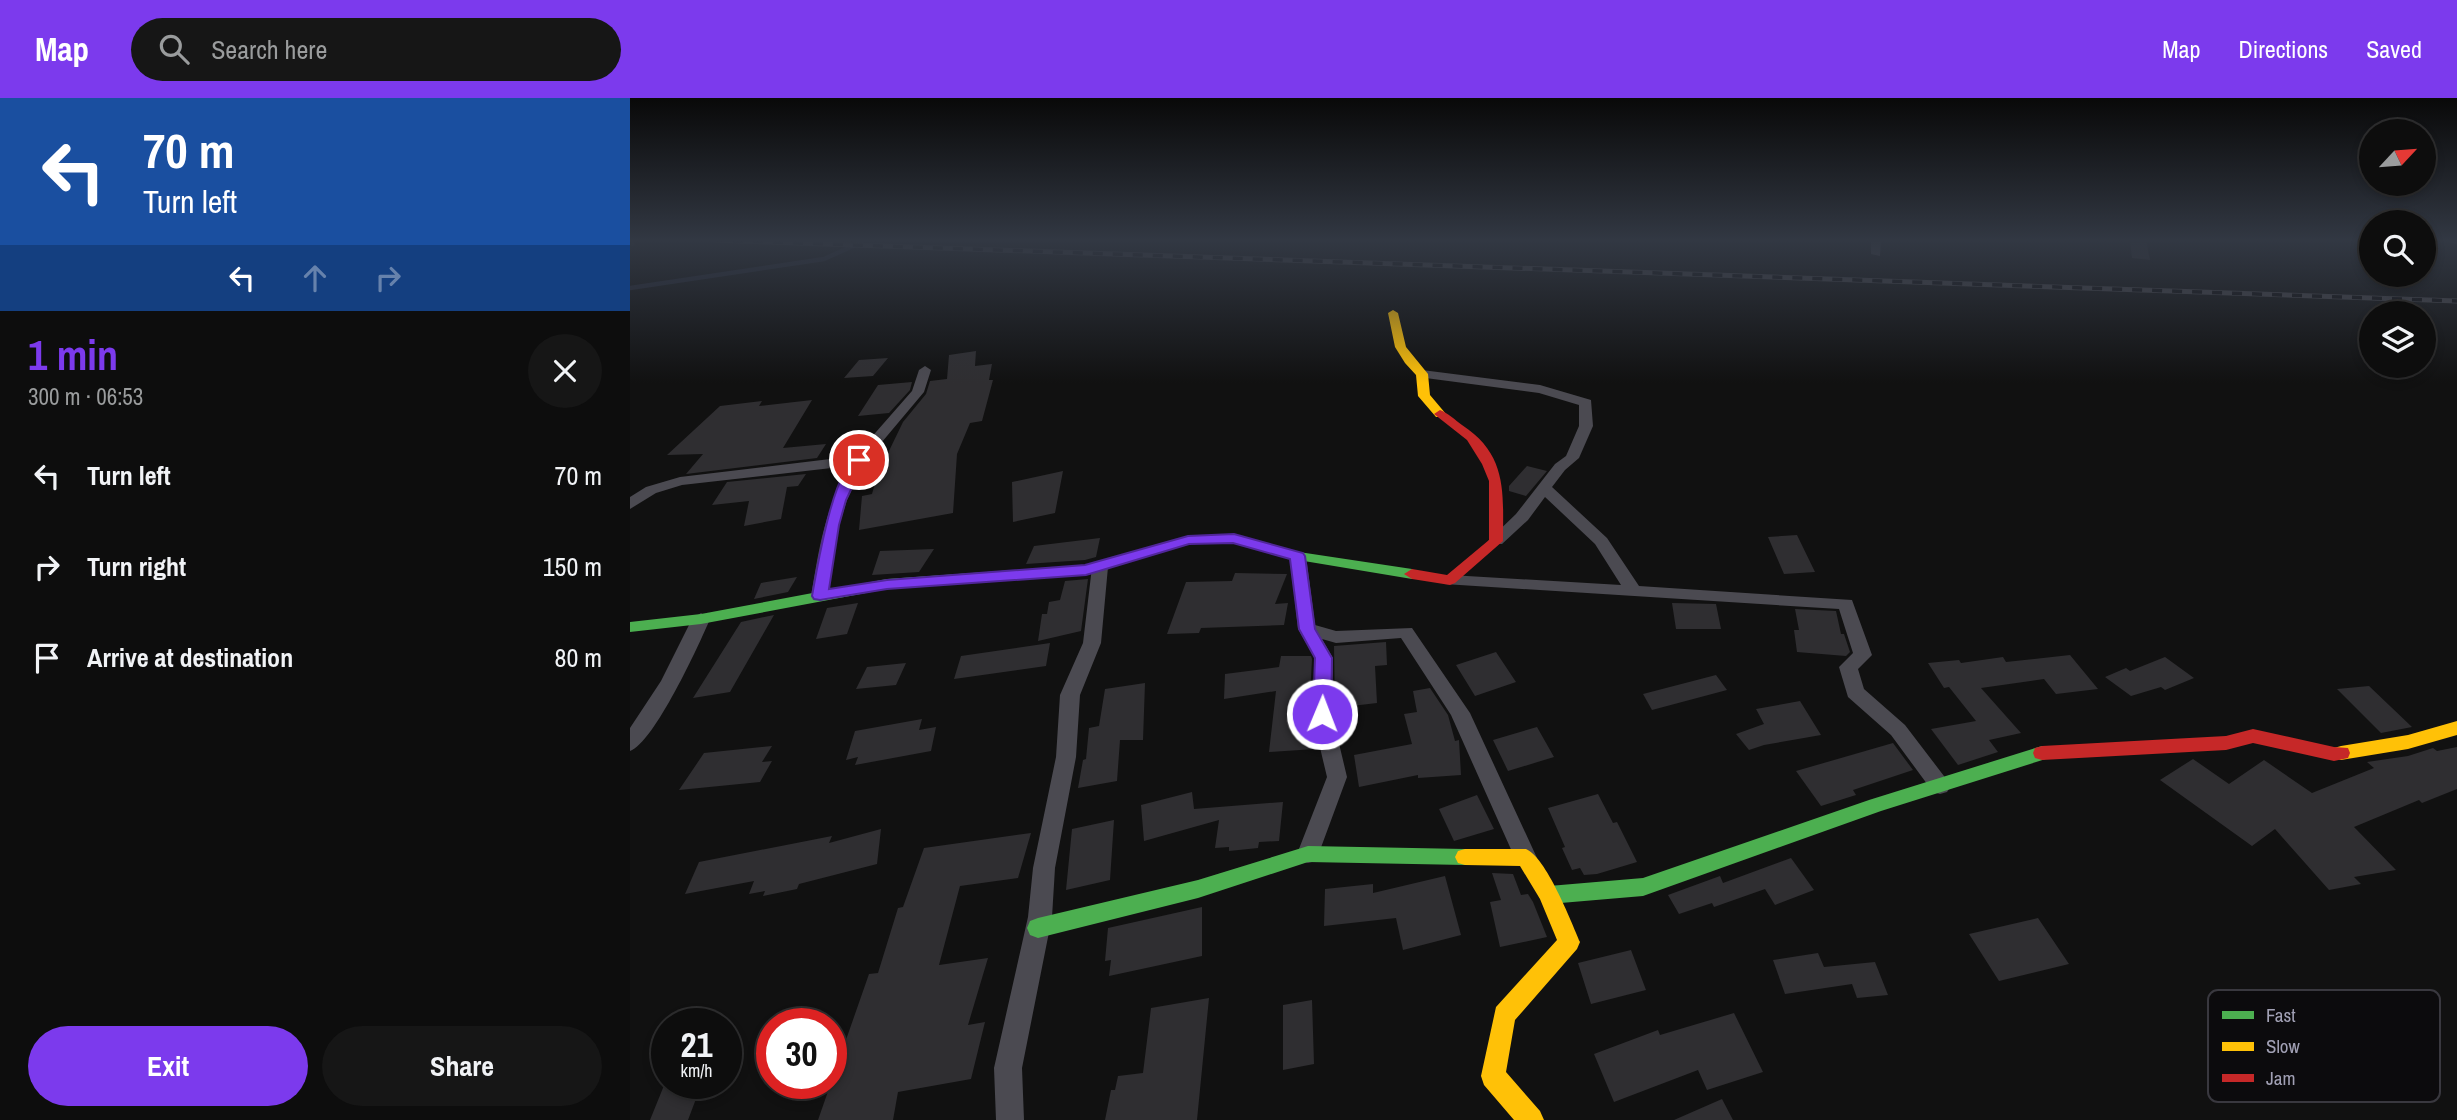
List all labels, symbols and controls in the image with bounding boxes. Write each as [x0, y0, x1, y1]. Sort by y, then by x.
search box [131, 18, 621, 81]
text: Map [35, 27, 89, 71]
icon: search [155, 30, 193, 68]
text: Search here [211, 32, 327, 67]
text: Map [2162, 33, 2200, 65]
text: Directions [2238, 33, 2328, 65]
text: Saved [2366, 33, 2422, 65]
text: 70 m [143, 117, 235, 183]
north arrow [2359, 119, 2436, 196]
map controls [2359, 119, 2436, 378]
icon: left [28, 126, 119, 217]
text: Turn left [143, 180, 237, 223]
button: search [2359, 210, 2436, 287]
icon: left [223, 259, 261, 297]
icon: ahead [296, 259, 334, 297]
icon: right [369, 259, 407, 297]
button: layers [2359, 301, 2436, 378]
text: 1 min [28, 327, 118, 383]
button: close [528, 334, 602, 408]
text: 300 m · 06:53 [28, 381, 143, 412]
pin [829, 430, 889, 490]
icon: arrive [840, 441, 878, 479]
icon: left [28, 457, 66, 495]
text: Turn left [87, 458, 171, 493]
text: 70 m [555, 458, 602, 493]
icon: right [28, 548, 66, 586]
text: Turn right [87, 549, 186, 584]
text: 150 m [543, 549, 602, 584]
icon: arrive [28, 639, 66, 677]
text: Arrive at destination [87, 640, 293, 675]
text: 80 m [555, 640, 602, 675]
position arrow [1285, 677, 1359, 751]
legend [2208, 990, 2440, 1102]
text: Fast [2266, 1002, 2296, 1028]
speed limit sign: 30 [756, 1008, 847, 1099]
text: 21 [681, 1021, 712, 1068]
button: Exit [28, 1026, 308, 1106]
button: Share [322, 1026, 602, 1106]
text: Slow [2266, 1033, 2301, 1059]
text: km/h [681, 1058, 713, 1083]
text: Jam [2266, 1065, 2295, 1091]

